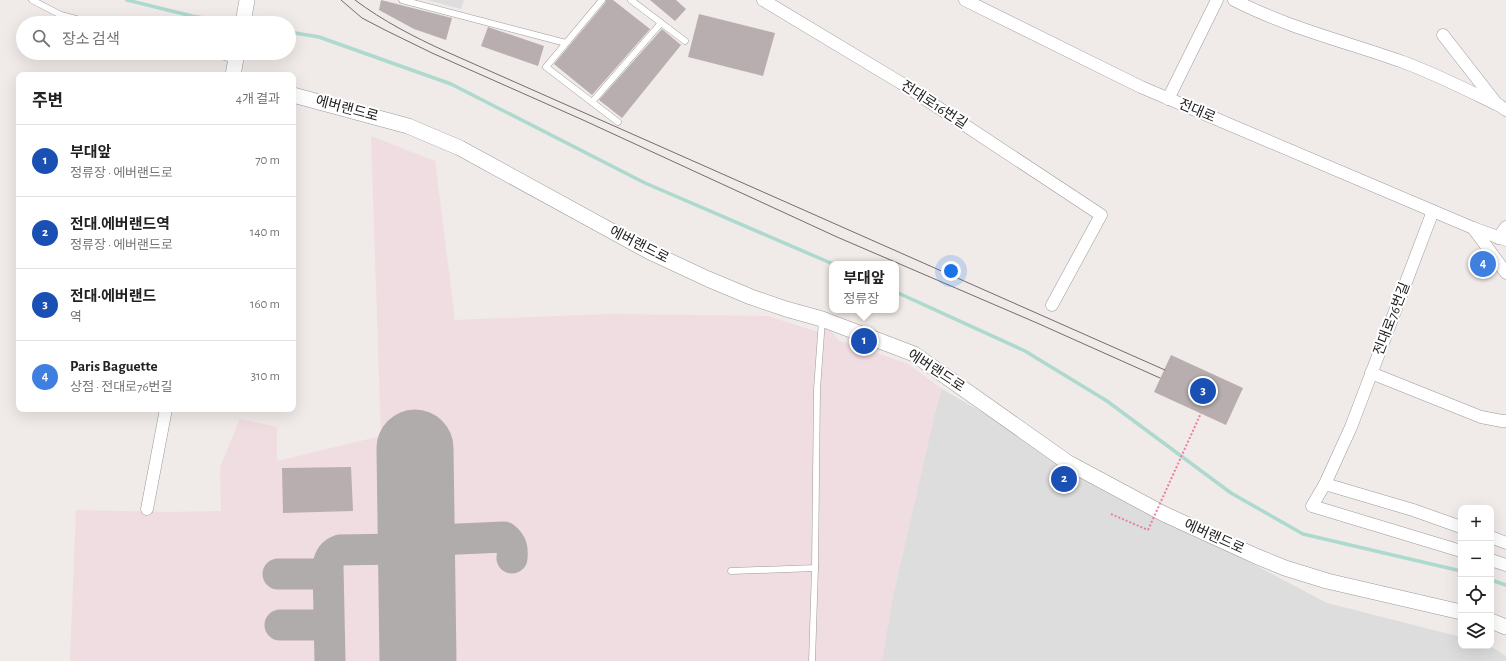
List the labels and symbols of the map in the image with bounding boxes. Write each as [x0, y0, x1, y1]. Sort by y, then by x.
street label: 전대로16번길 [898, 78, 970, 132]
street label: 에버랜드로 [314, 93, 380, 124]
street label: 전대로 [1176, 96, 1218, 125]
street label: 에버랜드로 [607, 223, 671, 266]
pin: 4 [1470, 249, 1496, 279]
your location [941, 261, 961, 281]
street label: 전대로76번길 [1371, 280, 1412, 357]
pin: 1 [851, 326, 877, 356]
street label: 에버랜드로 [905, 347, 967, 394]
pin: 3 [1190, 376, 1216, 406]
pin: 2 [1051, 464, 1077, 494]
street label: 에버랜드로 [1182, 517, 1247, 557]

